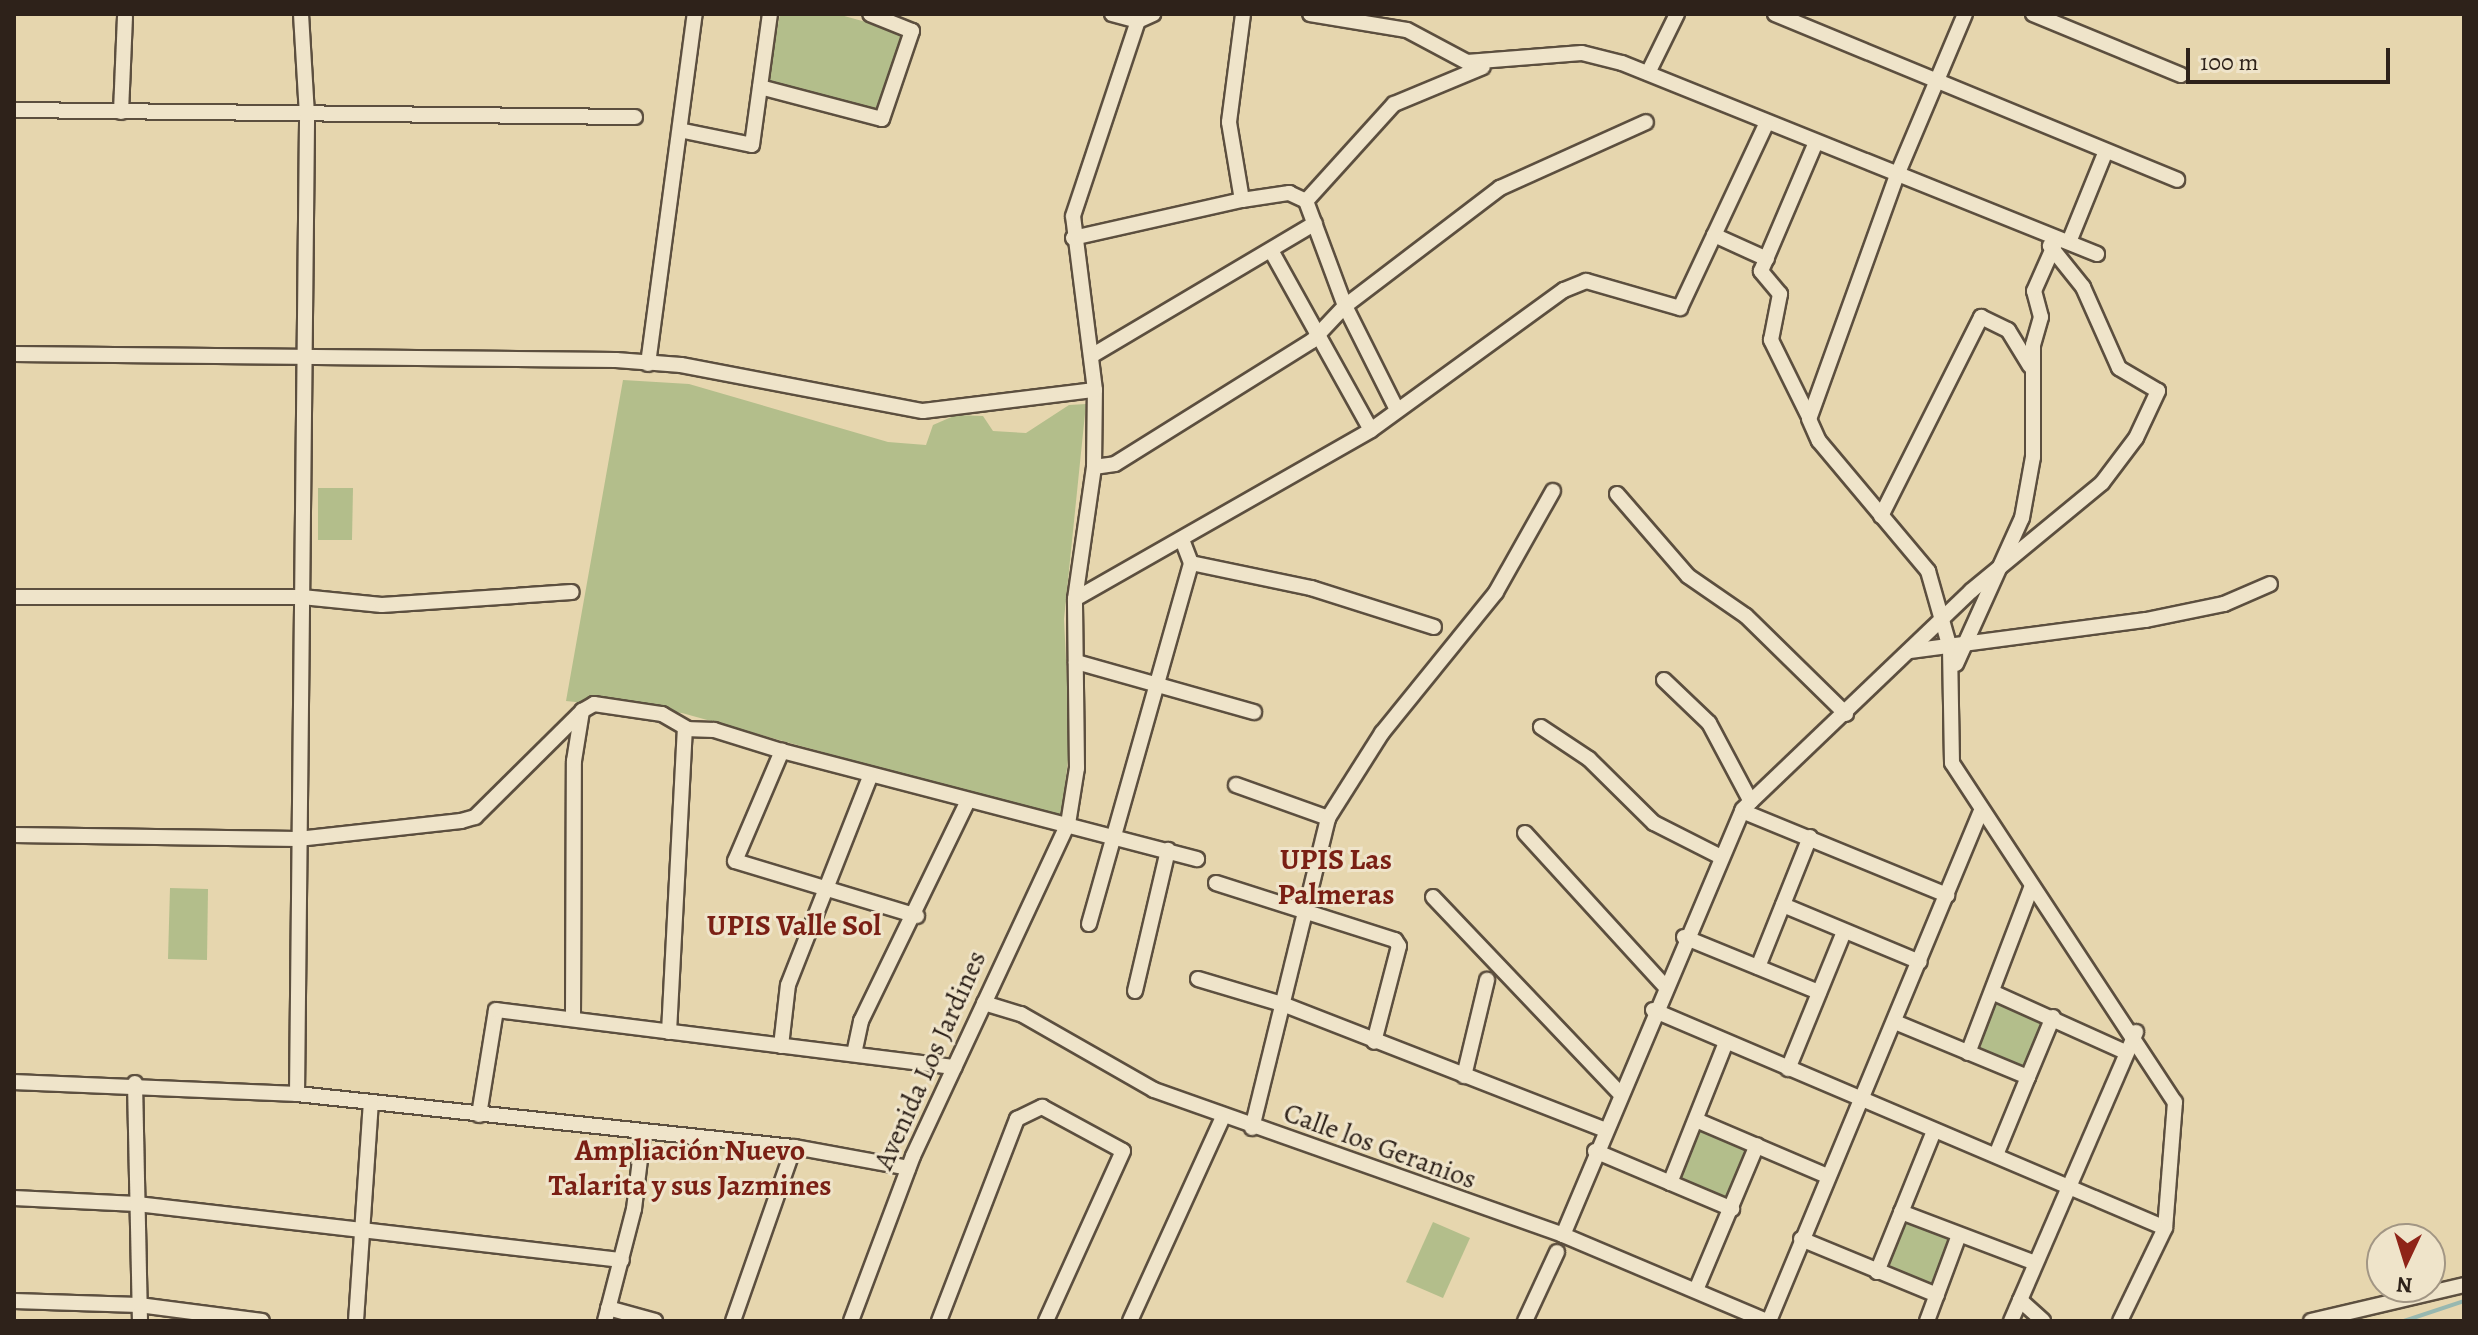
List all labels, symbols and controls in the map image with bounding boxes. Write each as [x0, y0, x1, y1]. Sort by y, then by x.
scale bar [2190, 32, 2394, 82]
text: 100 m [2200, 46, 2259, 78]
district label: UPIS Las Palmeras [1278, 841, 1394, 912]
district label: UPIS Valle Sol [707, 907, 881, 943]
street label: Avenida Los Jardines [867, 945, 993, 1175]
street label: Calle los Geranios [1279, 1096, 1481, 1196]
district label: Ampliación Nuevo Talarita y sus Jazmines [548, 1132, 832, 1202]
north arrow [2366, 1223, 2446, 1303]
text: N [2395, 1269, 2414, 1300]

